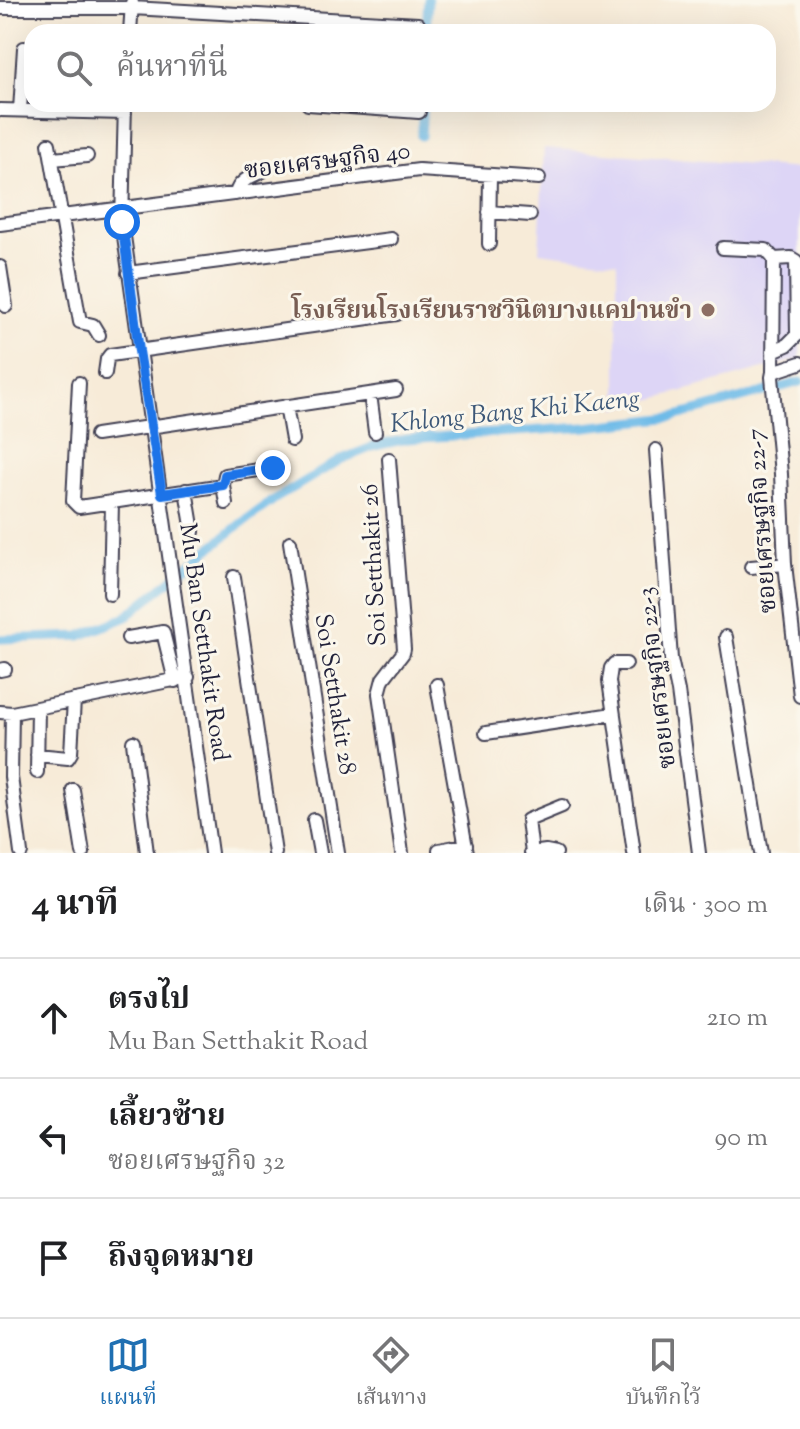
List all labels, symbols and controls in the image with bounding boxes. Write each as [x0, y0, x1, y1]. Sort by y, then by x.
search box [24, 24, 776, 112]
icon: search [52, 46, 96, 90]
text: ค้นหาที่นี่ [116, 47, 228, 90]
street label: ซอยเศรษฐกิจ 40 [242, 135, 412, 189]
route start [104, 204, 140, 240]
place label: โรงเรียนโรงเรียนราชวินิตบางแคปานขำ [290, 293, 692, 329]
marker: โรงเรียนโรงเรียนราชวินิตบางแคปานขำ [699, 301, 717, 319]
water label: Khlong Bang Khi Kaeng [388, 381, 642, 444]
street label: ซอยเศรษฐกิจ 22-7 [740, 427, 786, 614]
route end [255, 450, 291, 486]
street label: Soi Setthakit 26 [354, 483, 396, 647]
street label: Mu Ban Setthakit Road [169, 521, 237, 764]
street label: ซอยเศรษฐกิจ 22-3 [630, 585, 686, 771]
street label: Soi Setthakit 28 [305, 611, 364, 777]
text: 4 นาที [32, 881, 119, 930]
text: เดิน · 300 m [643, 887, 768, 924]
text: ตรงไป [108, 979, 190, 1022]
icon: ahead [32, 996, 76, 1040]
text: 210 m [706, 1000, 768, 1037]
text: Mu Ban Setthakit Road [108, 1024, 368, 1061]
text: เลี้ยวซ้าย [108, 1096, 226, 1139]
icon: left [32, 1116, 76, 1160]
text: 90 m [715, 1120, 768, 1157]
text: ซอยเศรษฐกิจ 32 [108, 1144, 285, 1181]
icon: arrive [32, 1236, 76, 1280]
text: ถึงจุดหมาย [108, 1237, 254, 1280]
tab: แผนที่ [99, 1333, 157, 1416]
tab: เส้นทาง [356, 1333, 427, 1416]
tab: บันทึกไว้ [626, 1333, 701, 1416]

